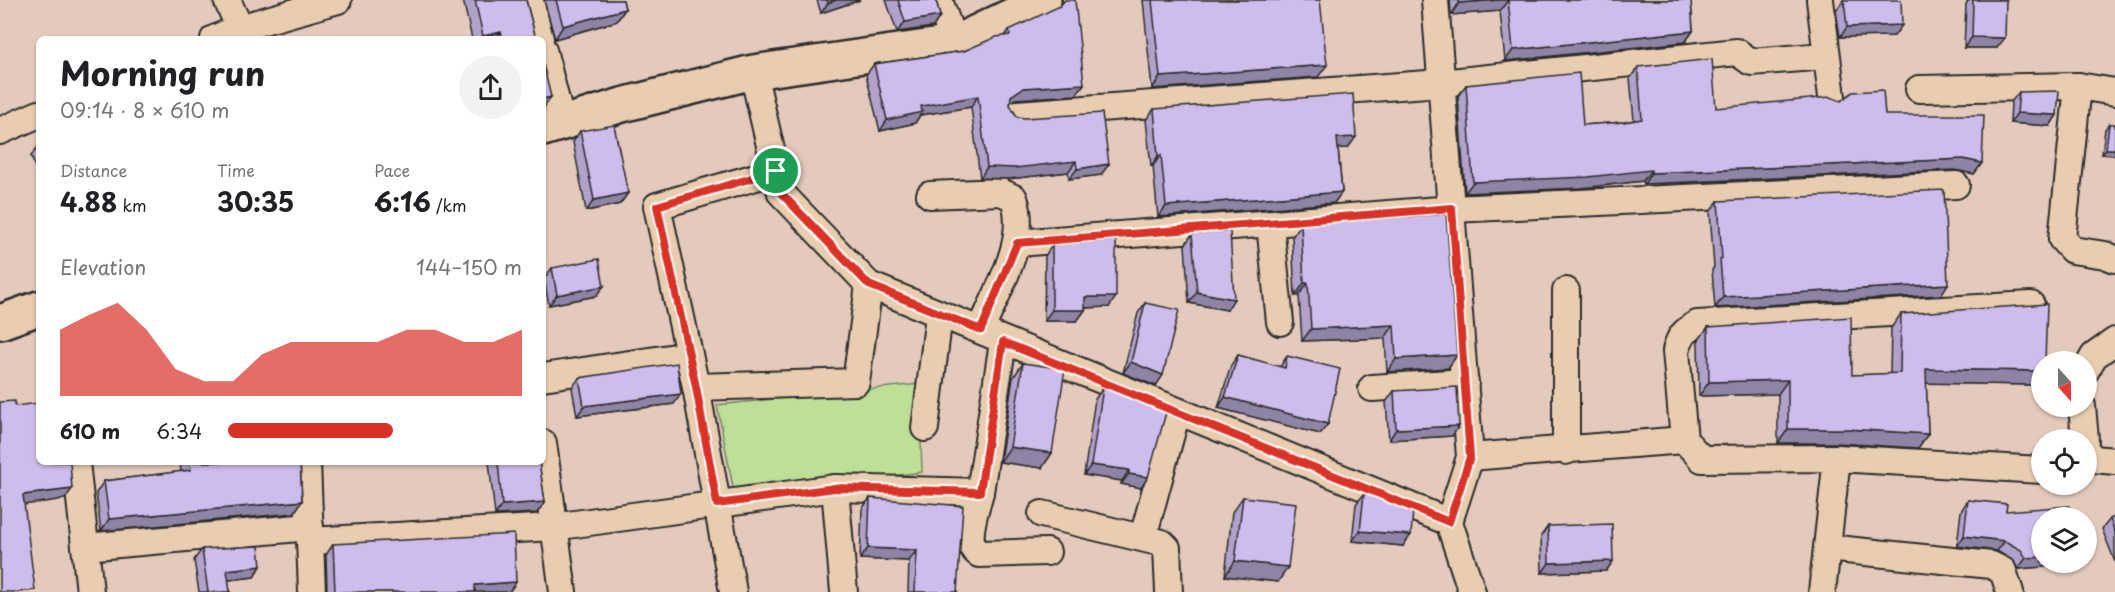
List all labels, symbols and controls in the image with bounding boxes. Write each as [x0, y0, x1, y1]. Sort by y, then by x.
text: Morning run [60, 47, 265, 97]
button: share [459, 56, 522, 119]
text: 09:14 · 8 × 610 m [60, 95, 230, 125]
pin [750, 145, 801, 196]
icon: arrive [759, 154, 792, 187]
text: Distance [60, 158, 127, 182]
text: Time [217, 158, 255, 182]
text: Pace [374, 158, 410, 182]
text: 4.88 [60, 182, 117, 221]
text: 30:35 [217, 182, 294, 221]
text: 6:16 [374, 182, 431, 221]
text: km [117, 193, 147, 217]
text: /km [431, 193, 467, 217]
text: Elevation [60, 252, 146, 282]
text: 144–150 m [416, 252, 522, 282]
north arrow [2031, 351, 2097, 417]
map controls [2031, 351, 2097, 573]
text: 610 m [60, 416, 120, 446]
text: 6:34 [156, 416, 202, 446]
button: locate [2031, 429, 2097, 495]
button: layers [2031, 507, 2097, 573]

